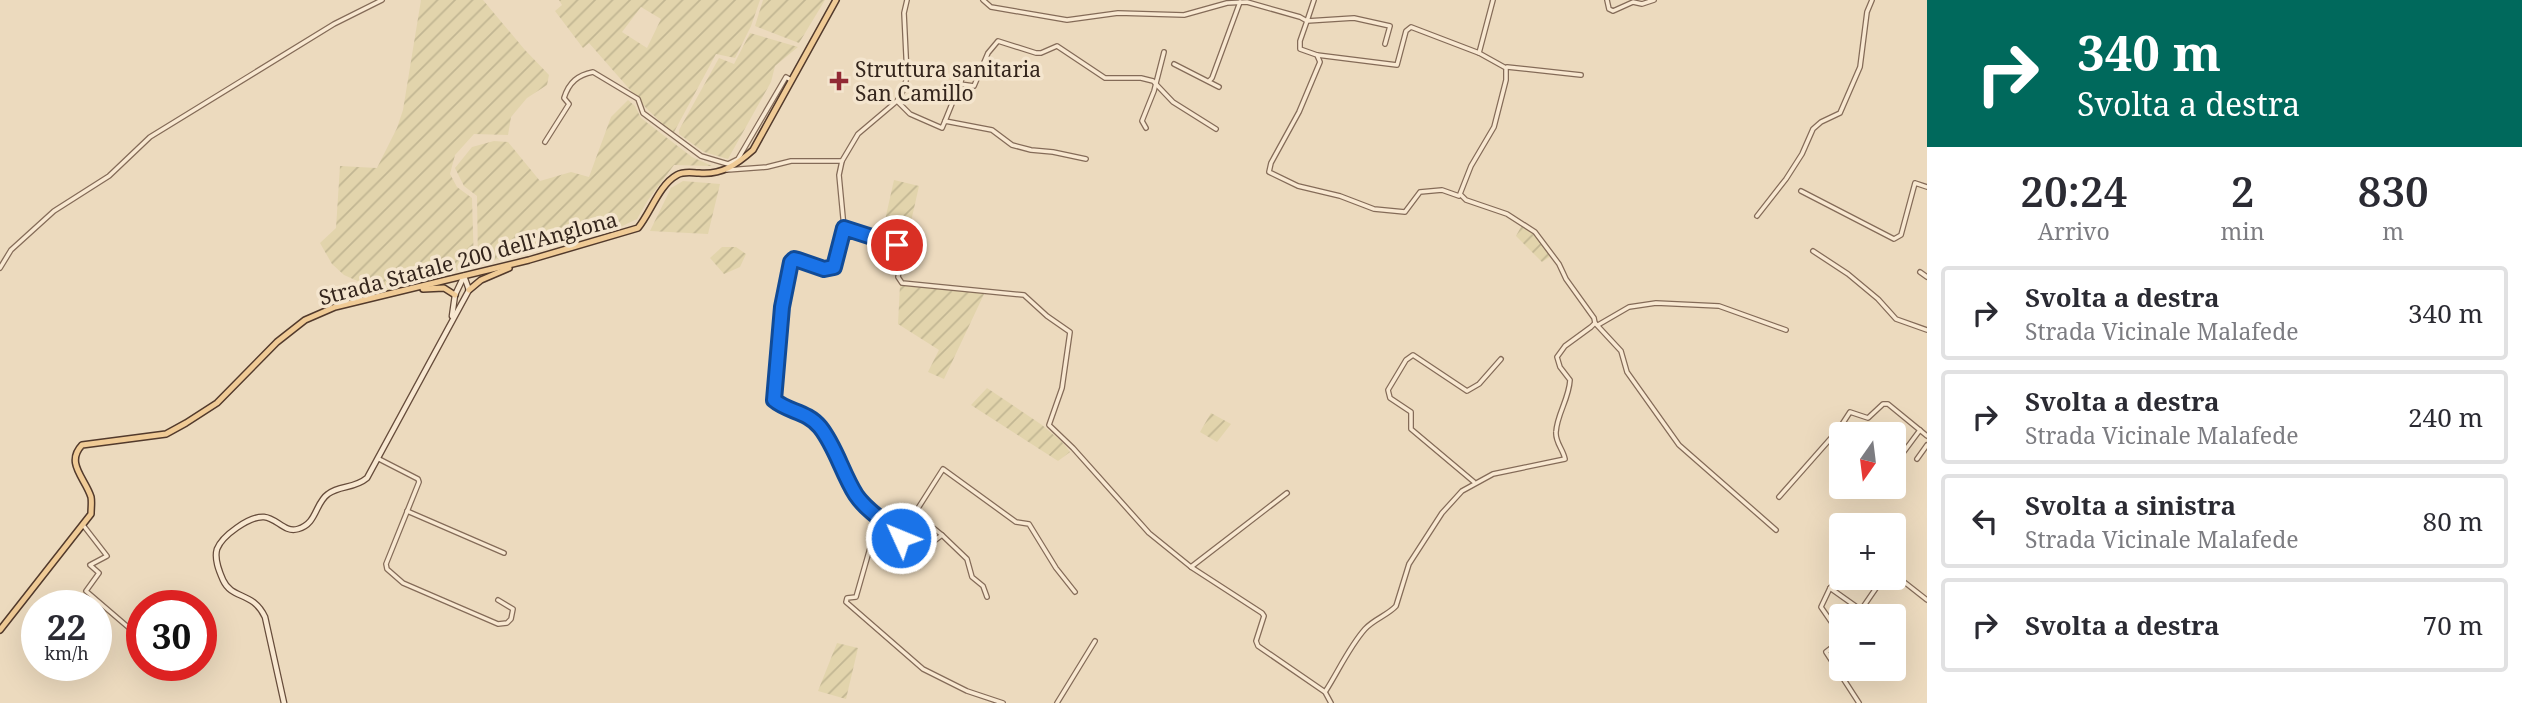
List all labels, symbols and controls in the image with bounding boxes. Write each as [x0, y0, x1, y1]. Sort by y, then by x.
text: 340 m [2077, 19, 2221, 85]
icon: right [1962, 28, 2053, 119]
place label: Struttura sanitaria San Camillo [855, 55, 1041, 107]
marker: Struttura sanitaria San Camillo [829, 71, 849, 91]
text: Svolta a destra [2077, 82, 2300, 125]
text: 20:24 [2020, 162, 2127, 219]
text: 2 [2231, 162, 2254, 219]
text: 830 [2358, 162, 2429, 219]
street label: Strada Statale 200 dell'Anglona [316, 205, 620, 311]
pin [867, 215, 927, 275]
text: Arrivo [2038, 215, 2110, 247]
text: min [2221, 215, 2265, 247]
text: m [2382, 215, 2404, 247]
icon: arrive [878, 226, 916, 264]
text: Svolta a destra [2025, 279, 2220, 315]
icon: right [1966, 294, 2004, 332]
text: 340 m [2408, 295, 2483, 331]
text: Strada Vicinale Malafede [2025, 315, 2299, 347]
text: Svolta a destra [2025, 383, 2220, 419]
icon: right [1966, 398, 2004, 436]
text: 240 m [2408, 399, 2483, 435]
text: Strada Vicinale Malafede [2025, 419, 2299, 451]
north arrow [1829, 422, 1906, 499]
map controls [1829, 422, 1906, 681]
text: Svolta a sinistra [2025, 487, 2236, 523]
position arrow [864, 501, 938, 575]
icon: left [1966, 502, 2004, 540]
text: 80 m [2423, 503, 2483, 539]
button: + [1829, 513, 1906, 590]
text: Strada Vicinale Malafede [2025, 523, 2299, 555]
speed limit sign: 30 [126, 590, 217, 681]
text: 22 [47, 603, 86, 650]
button: − [1829, 604, 1906, 681]
icon: right [1966, 606, 2004, 644]
text: Svolta a destra [2025, 607, 2220, 643]
text: 70 m [2423, 607, 2483, 643]
text: km/h [44, 641, 89, 665]

